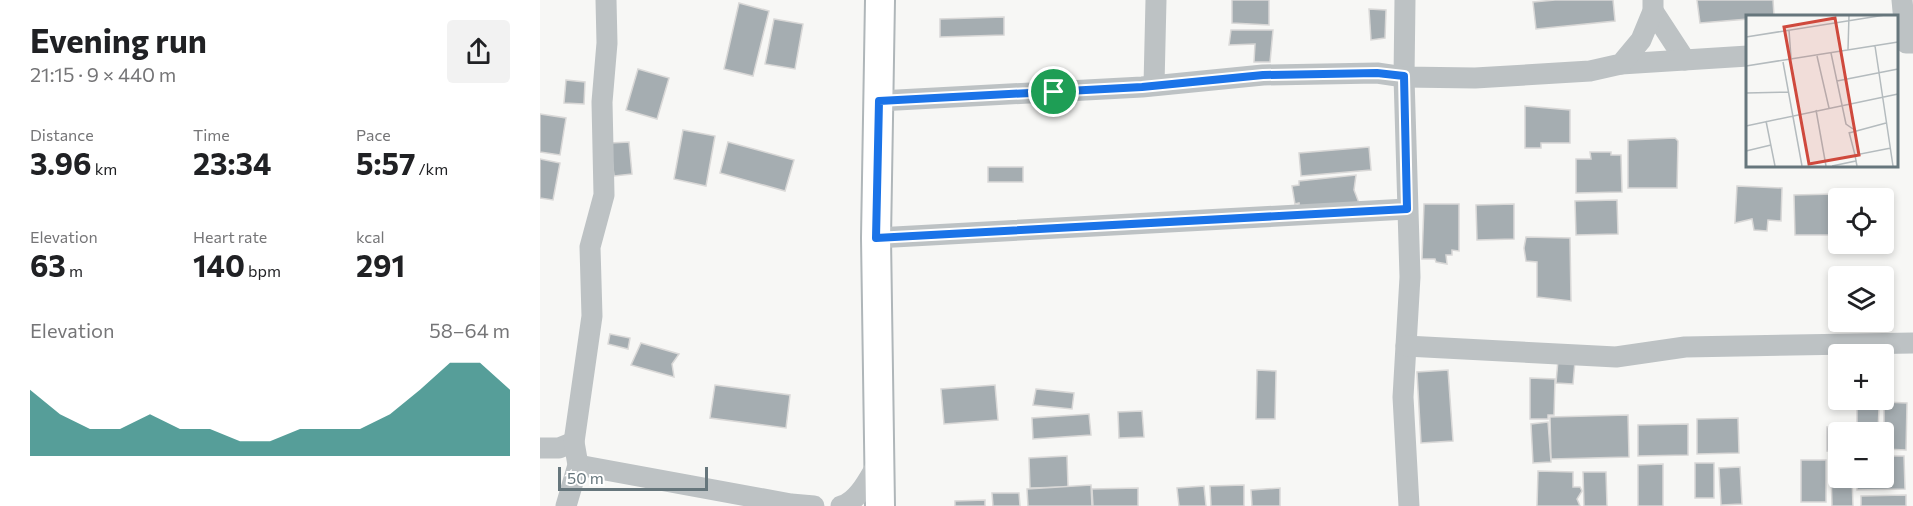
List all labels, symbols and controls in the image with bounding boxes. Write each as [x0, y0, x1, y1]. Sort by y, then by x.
inset map [1746, 15, 1898, 166]
text: Evening run [30, 19, 207, 60]
button: share [447, 20, 510, 83]
text: 21:15 · 9 × 440 m [30, 62, 176, 86]
pin [1028, 66, 1079, 117]
icon: arrive [1037, 75, 1070, 108]
text: Distance [30, 125, 94, 144]
text: Time [193, 125, 230, 144]
text: Pace [356, 125, 391, 144]
text: 3.96 [30, 144, 92, 181]
text: 23:34 [193, 144, 271, 181]
text: 5:57 [356, 144, 415, 181]
text: km [92, 159, 117, 178]
text: /km [415, 159, 448, 178]
map controls [1828, 188, 1894, 488]
button: locate [1828, 188, 1894, 254]
text: Elevation [30, 227, 98, 246]
text: Heart rate [193, 227, 267, 246]
text: kcal [356, 227, 385, 246]
text: 63 [30, 246, 66, 283]
text: 140 [193, 246, 245, 283]
text: 291 [356, 246, 405, 283]
text: m [66, 261, 83, 280]
text: bpm [245, 261, 281, 280]
button: layers [1828, 266, 1894, 332]
text: Elevation [30, 318, 115, 342]
text: 58–64 m [429, 318, 510, 342]
button: + [1828, 344, 1894, 410]
button: − [1828, 422, 1894, 488]
scale bar [558, 464, 708, 492]
text: 50 m [567, 468, 604, 487]

